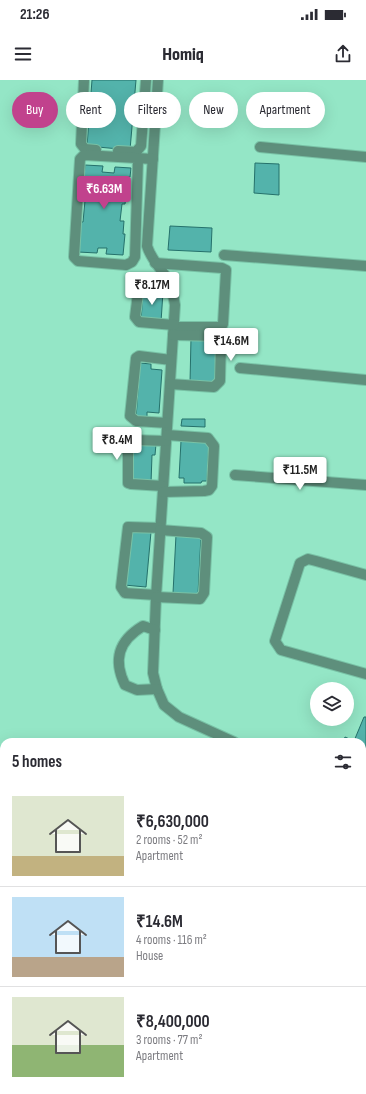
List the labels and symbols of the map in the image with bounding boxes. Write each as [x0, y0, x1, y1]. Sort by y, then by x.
pin: ₹6.63M [71, 176, 137, 210]
pin: ₹8.17M [119, 272, 185, 306]
pin: ₹14.6M [198, 328, 264, 362]
pin: ₹8.4M [89, 427, 145, 461]
pin: ₹11.5M [267, 457, 333, 491]

